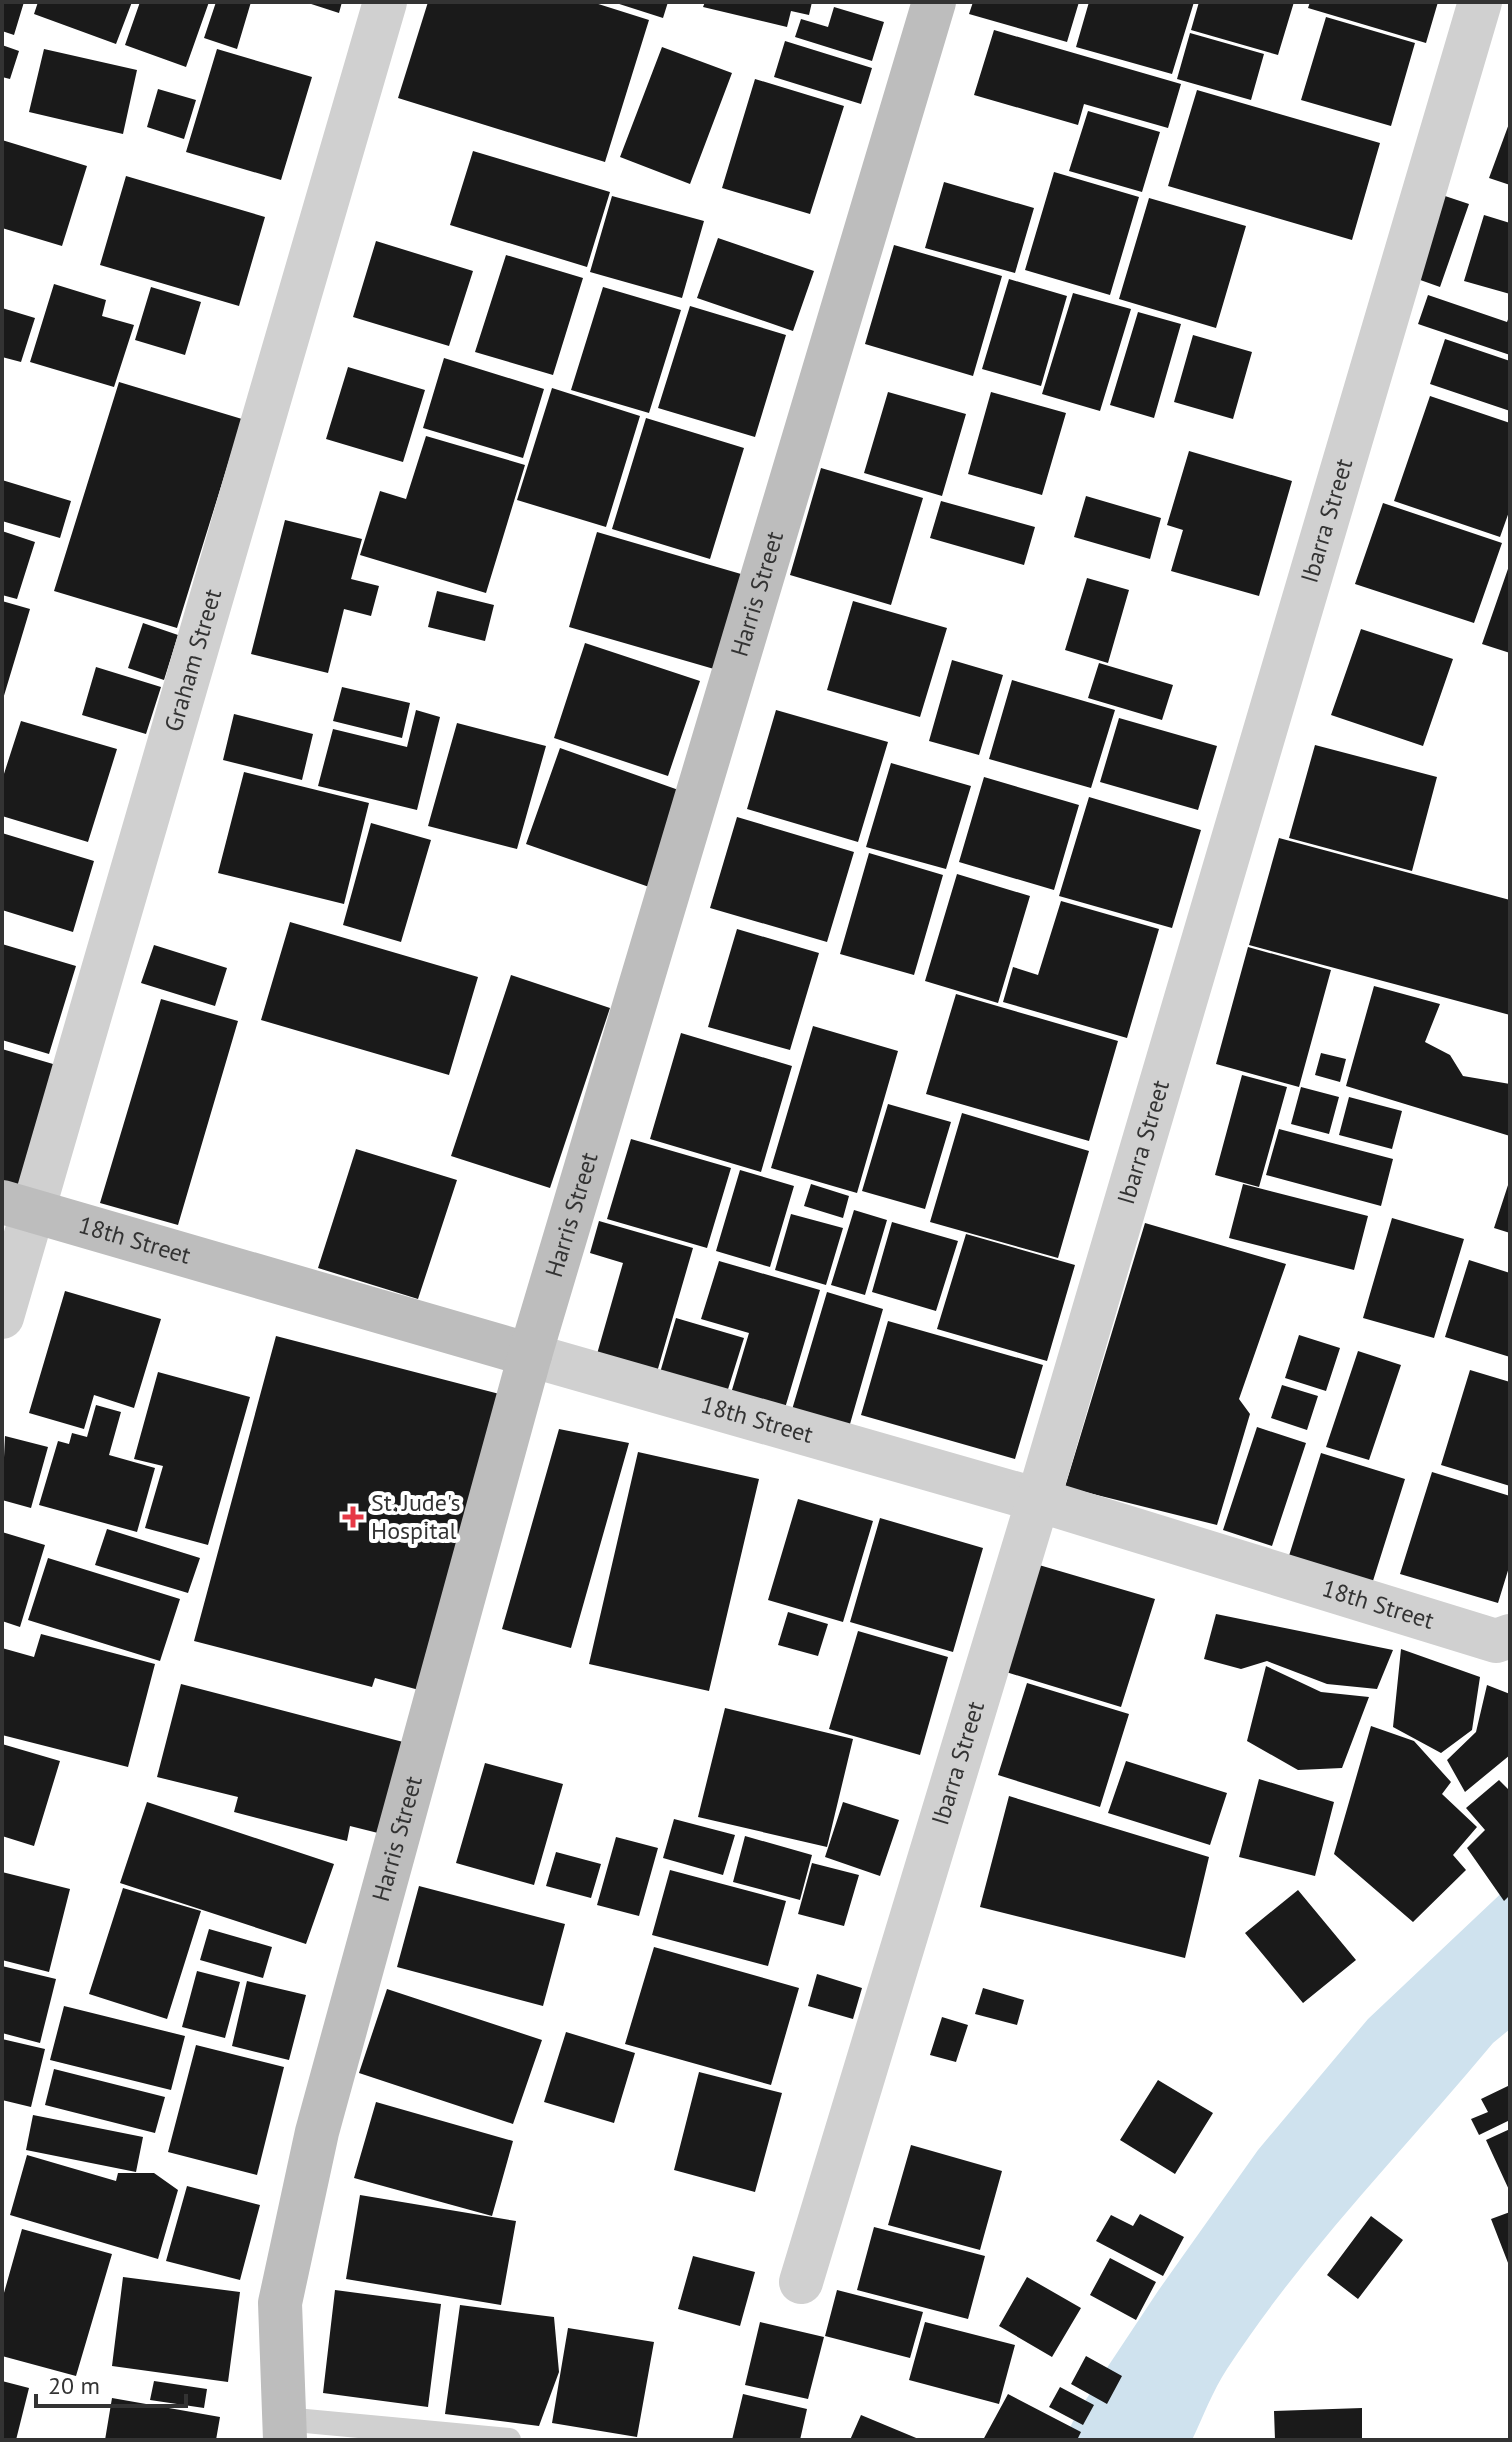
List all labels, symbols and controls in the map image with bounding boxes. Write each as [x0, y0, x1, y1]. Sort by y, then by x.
street label: Ibarra Street [1293, 455, 1359, 586]
street label: Harris Street [724, 528, 790, 660]
street label: Graham Street [157, 585, 228, 735]
street label: Ibarra Street [1110, 1077, 1176, 1208]
street label: Harris Street [538, 1149, 605, 1281]
street label: 18th Street [75, 1209, 194, 1271]
street label: 18th Street [697, 1389, 817, 1450]
place label: St. Jude's Hospital [371, 1487, 461, 1546]
marker: St. Jude's Hospital [342, 1506, 364, 1528]
street label: 18th Street [1318, 1572, 1438, 1636]
street label: Ibarra Street [924, 1697, 991, 1829]
street label: Harris Street [365, 1773, 429, 1905]
scale bar [36, 2358, 186, 2408]
text: 20 m [48, 2370, 100, 2401]

